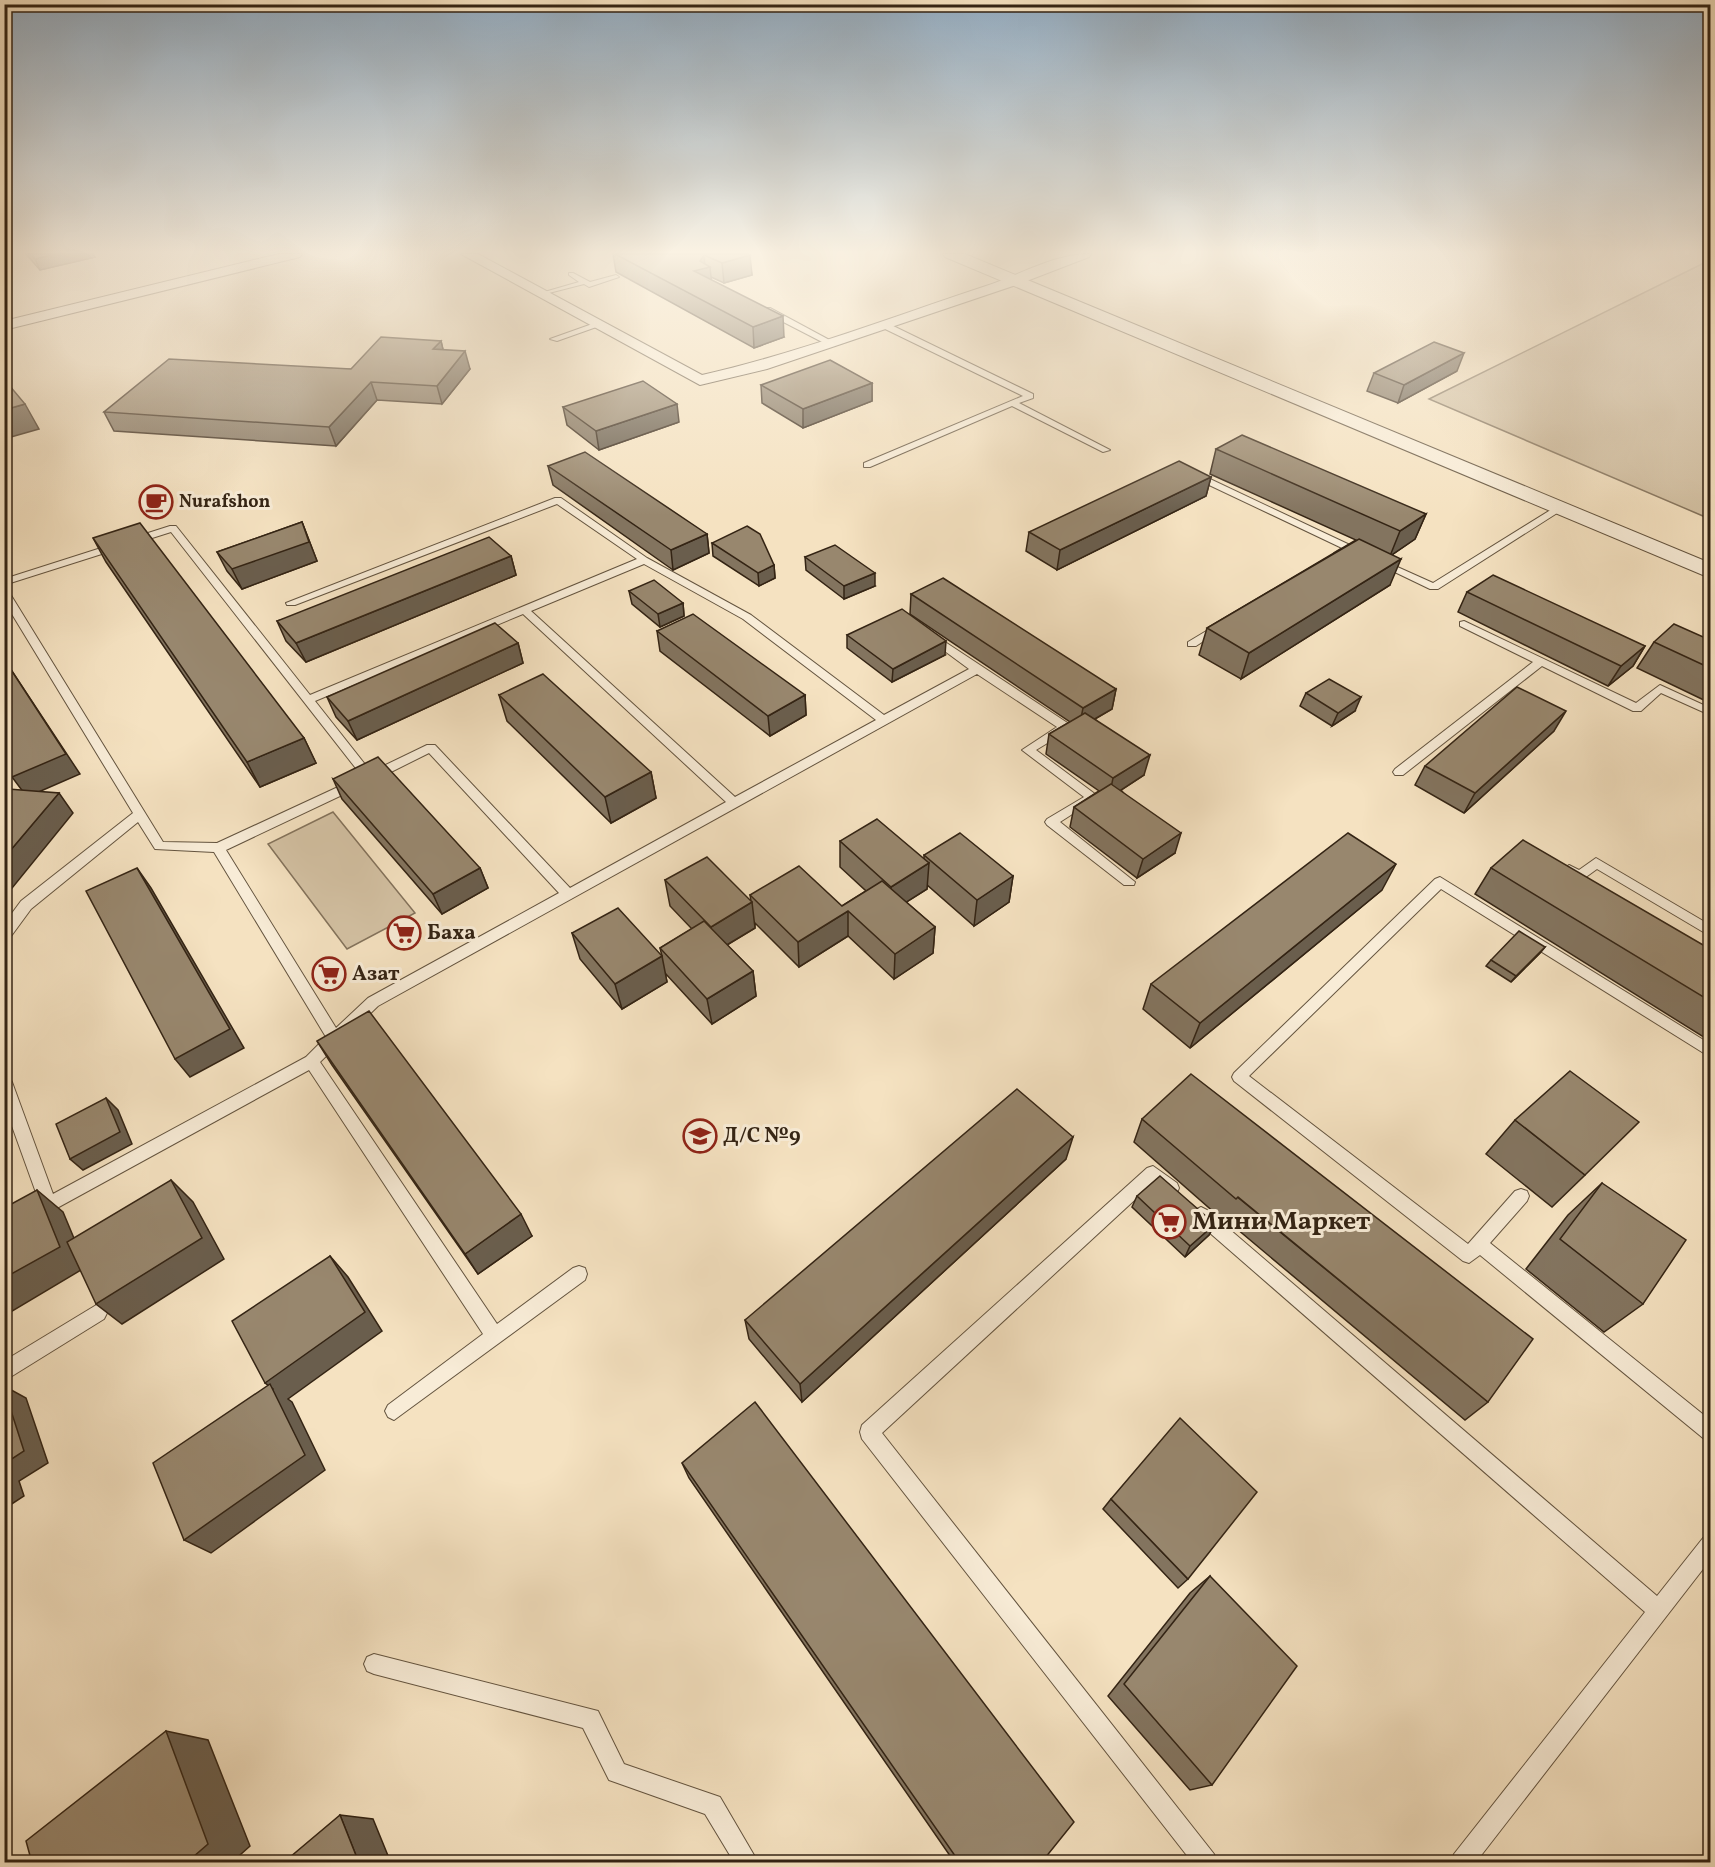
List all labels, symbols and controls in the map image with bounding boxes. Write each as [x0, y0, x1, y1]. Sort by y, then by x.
cafe icon: Nurafshon [138, 484, 174, 520]
place label: Nurafshon [179, 490, 270, 515]
supermarket icon: Баха [386, 915, 422, 951]
place label: Баха [427, 919, 476, 948]
supermarket icon: Азат [311, 956, 347, 992]
place label: Азат [352, 960, 400, 989]
school or university icon: Д/С №9 [682, 1118, 718, 1154]
place label: Д/С №9 [723, 1122, 801, 1151]
supermarket icon: Мини Маркет [1151, 1204, 1187, 1240]
place label: Мини Маркет [1192, 1204, 1371, 1240]

